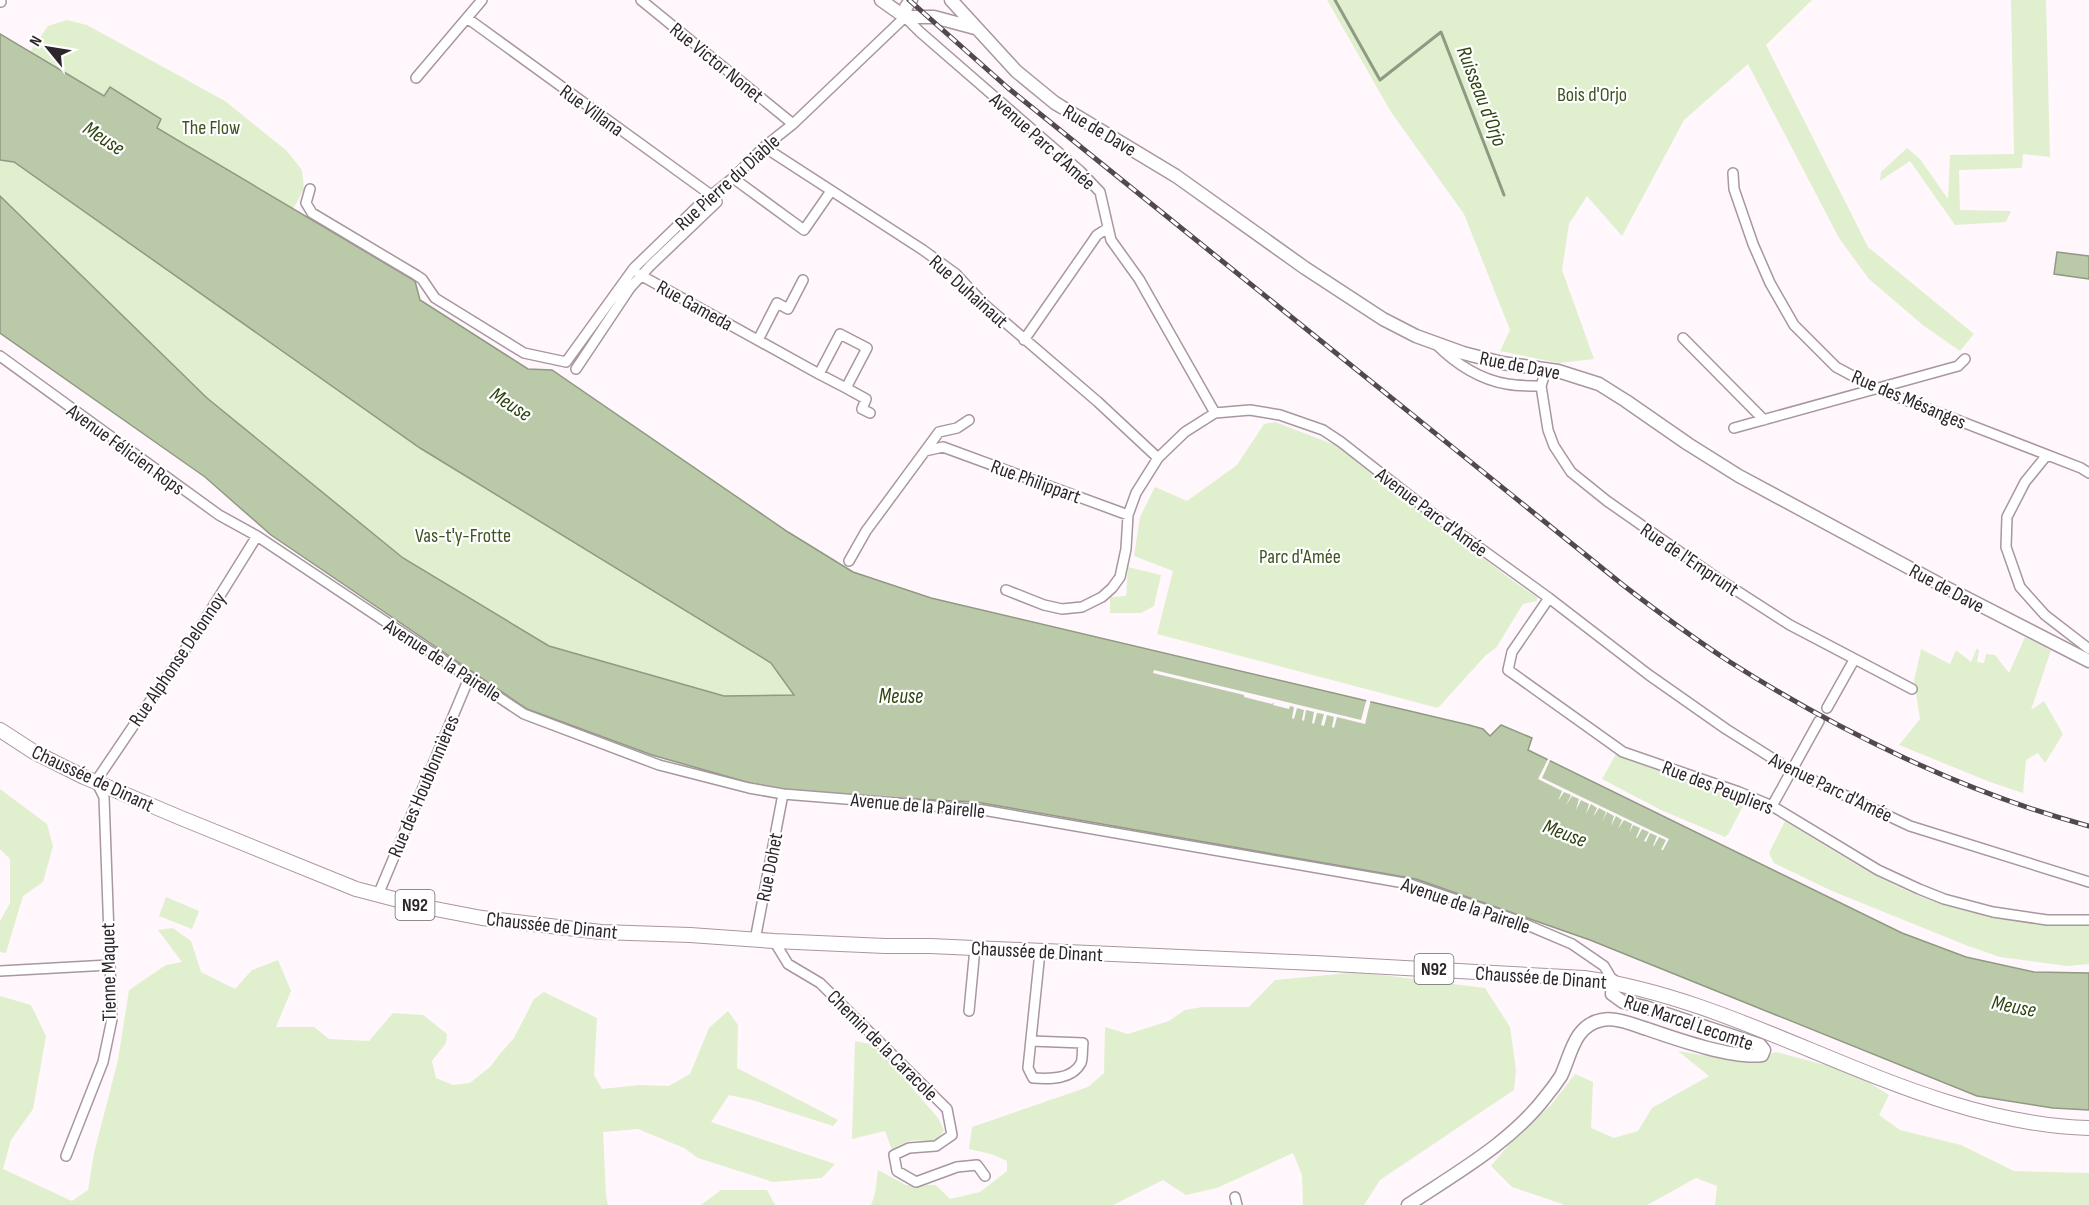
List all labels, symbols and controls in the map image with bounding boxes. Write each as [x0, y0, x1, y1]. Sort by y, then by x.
north arrow [18, 18, 78, 78]
street label: Rue Victor Nonet [665, 18, 768, 108]
text: N [26, 33, 47, 50]
water label: Ruisseau d'Orjo [1451, 43, 1512, 150]
street label: Rue Villana [555, 80, 628, 142]
park label: Bois d'Orjo [1557, 83, 1627, 107]
street label: Avenue Parc d'Amée [984, 87, 1100, 195]
street label: Rue de Dave [1058, 100, 1140, 162]
water label: Meuse [78, 116, 129, 161]
park label: The Flow [182, 116, 240, 140]
street label: Rue Pierre du Diable [670, 129, 785, 236]
street label: Rue Duhainaut [924, 250, 1013, 333]
street label: Rue Gameda [652, 275, 737, 337]
street label: Rue de Dave [1478, 346, 1562, 386]
street label: Rue des Mésanges [1848, 365, 1969, 435]
water label: Meuse [485, 382, 536, 427]
street label: Avenue Félicien Rops [61, 399, 189, 501]
street label: Rue Philippart [988, 455, 1084, 509]
street label: Avenue Parc d'Amée [1370, 462, 1492, 563]
street label: Rue de l'Emprunt [1636, 518, 1743, 602]
park label: Vas-t'y-Frotte [415, 524, 511, 548]
park label: Parc d'Amée [1259, 545, 1341, 569]
street label: Rue de Dave [1905, 559, 1988, 619]
street label: Rue Alphonse Delonnoy [124, 588, 232, 731]
street label: Avenue de la Pairelle [379, 614, 506, 708]
water label: Meuse [879, 684, 923, 709]
street label: Rue des Houblonnières [383, 712, 465, 861]
street label: Chaussée de Dinant [28, 740, 157, 818]
street label: Avenue Parc d'Amée [1764, 747, 1896, 828]
street label: Rue des Peupliers [1659, 756, 1777, 820]
street label: Avenue de la Pairelle [849, 788, 986, 824]
water label: Meuse [1540, 814, 1590, 853]
street label: Rue Dohet [752, 831, 788, 904]
street label: Avenue de la Pairelle [1397, 872, 1533, 939]
road number: N92 [396, 890, 434, 920]
street label: Chaussée de Dinant [485, 907, 619, 945]
street label: Tienne Maquet [96, 922, 122, 1021]
street label: Chaussée de Dinant [970, 937, 1103, 967]
road number: N92 [1414, 954, 1454, 984]
street label: Chaussée de Dinant [1474, 961, 1608, 995]
street label: Chemin de la Caracole [822, 985, 943, 1106]
street label: Rue Marcel Lecomte [1621, 990, 1756, 1056]
water label: Meuse [1990, 990, 2038, 1023]

